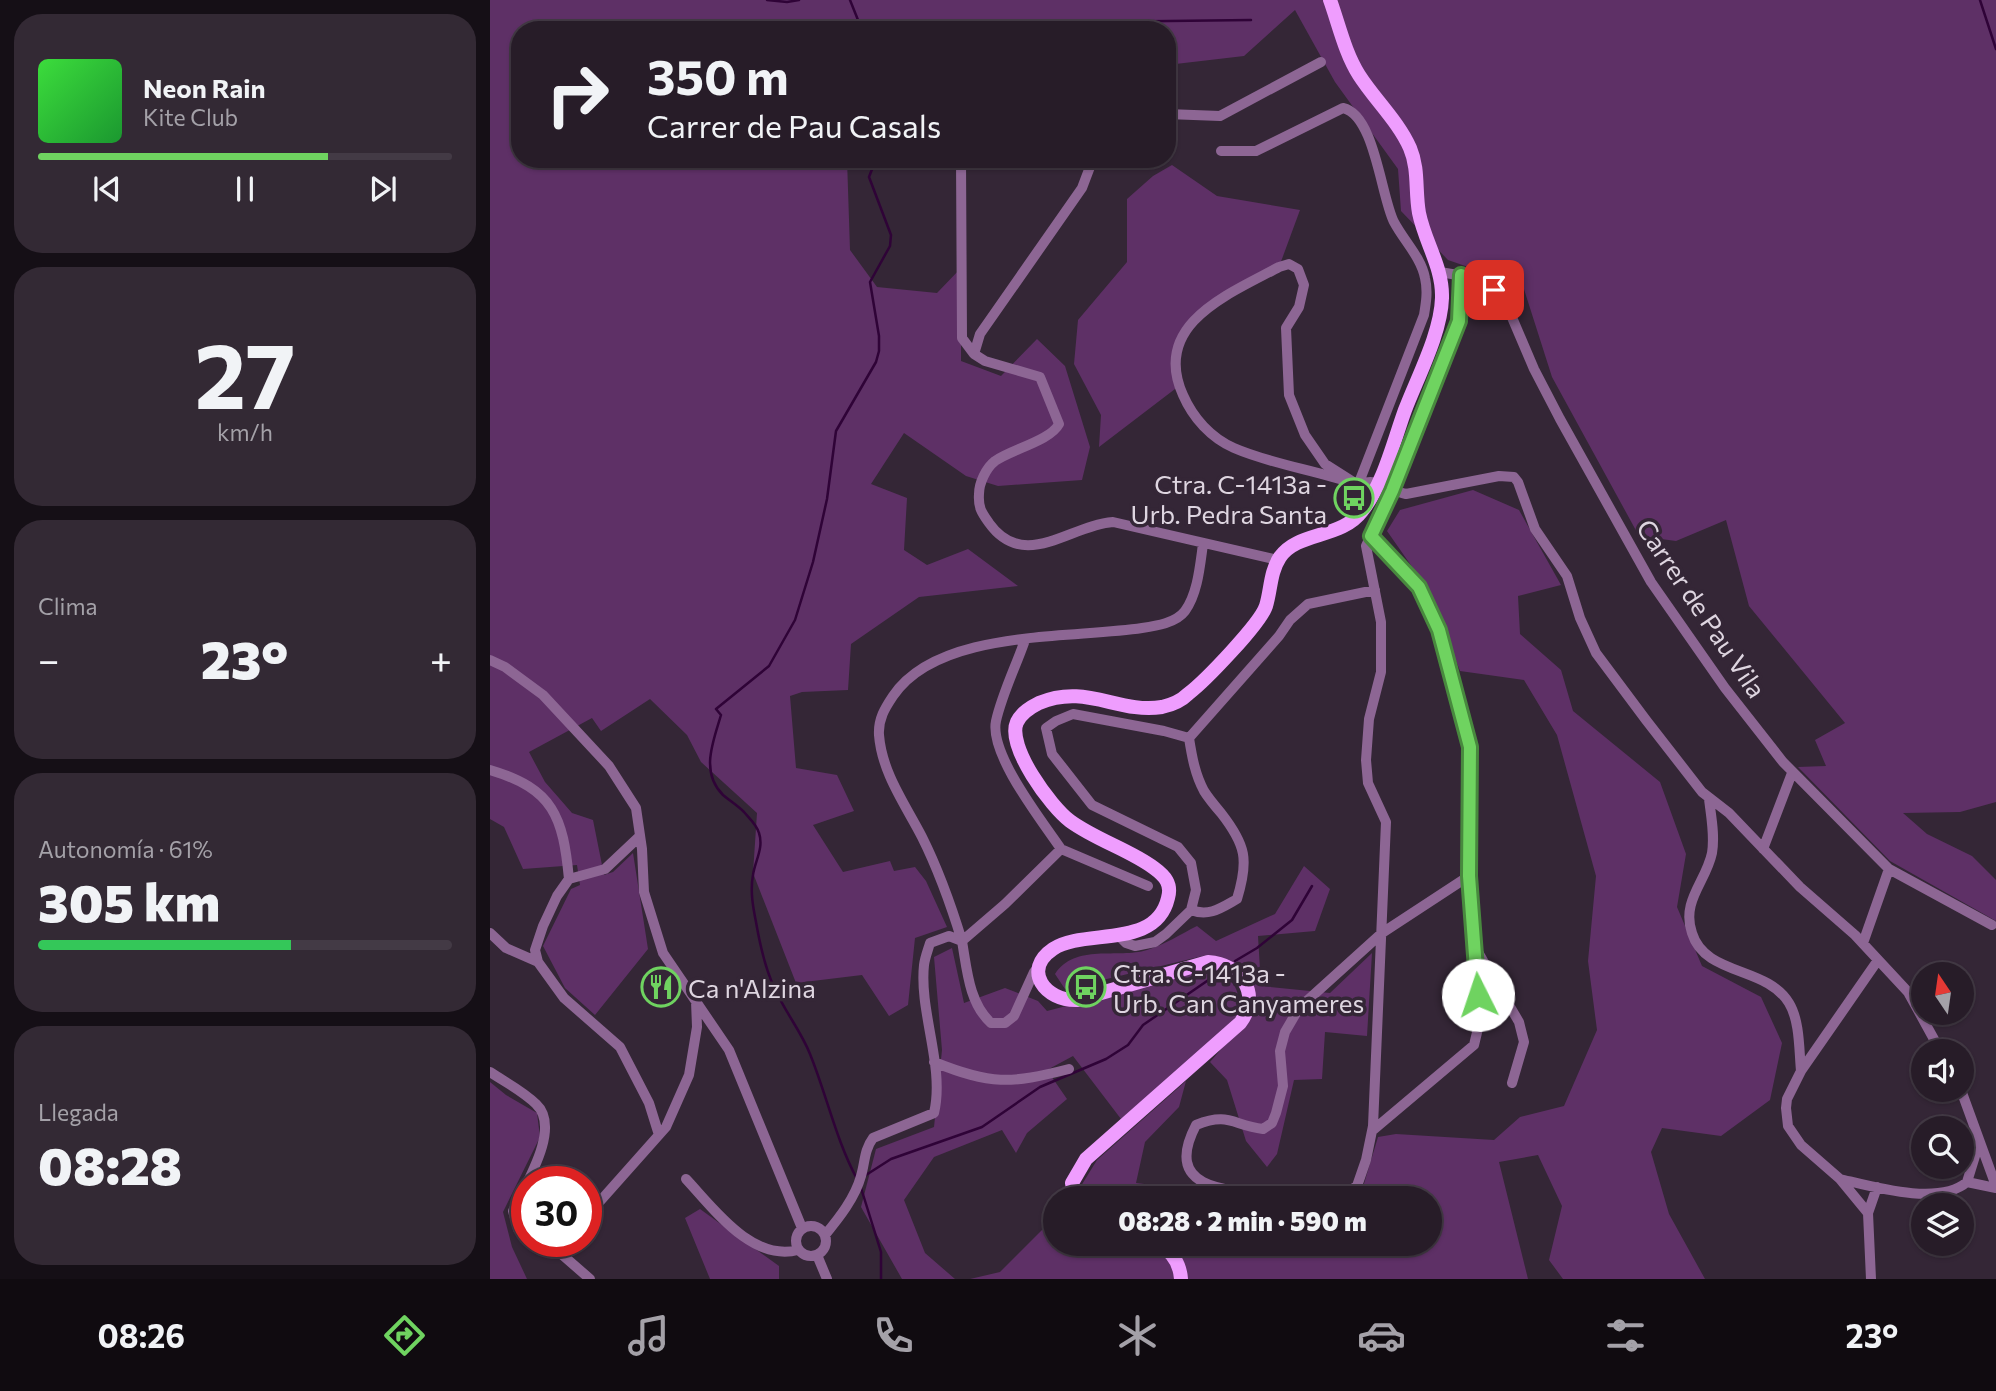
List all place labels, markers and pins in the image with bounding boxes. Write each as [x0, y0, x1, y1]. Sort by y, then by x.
pin [1464, 260, 1524, 320]
place label: Ctra. C-1413a - Urb. Pedra Santa [1130, 468, 1327, 529]
bus stop icon: Ctra. C-1413a - Urb. Pedra Santa [1333, 477, 1375, 519]
place label: Ctra. C-1413a - Urb. Can Canyameres [1113, 957, 1364, 1018]
restaurant icon: Ca n'Alzina [640, 966, 682, 1008]
bus stop icon: Ctra. C-1413a - Urb. Can Canyameres [1065, 966, 1107, 1008]
place label: Ca n'Alzina [688, 972, 816, 1003]

